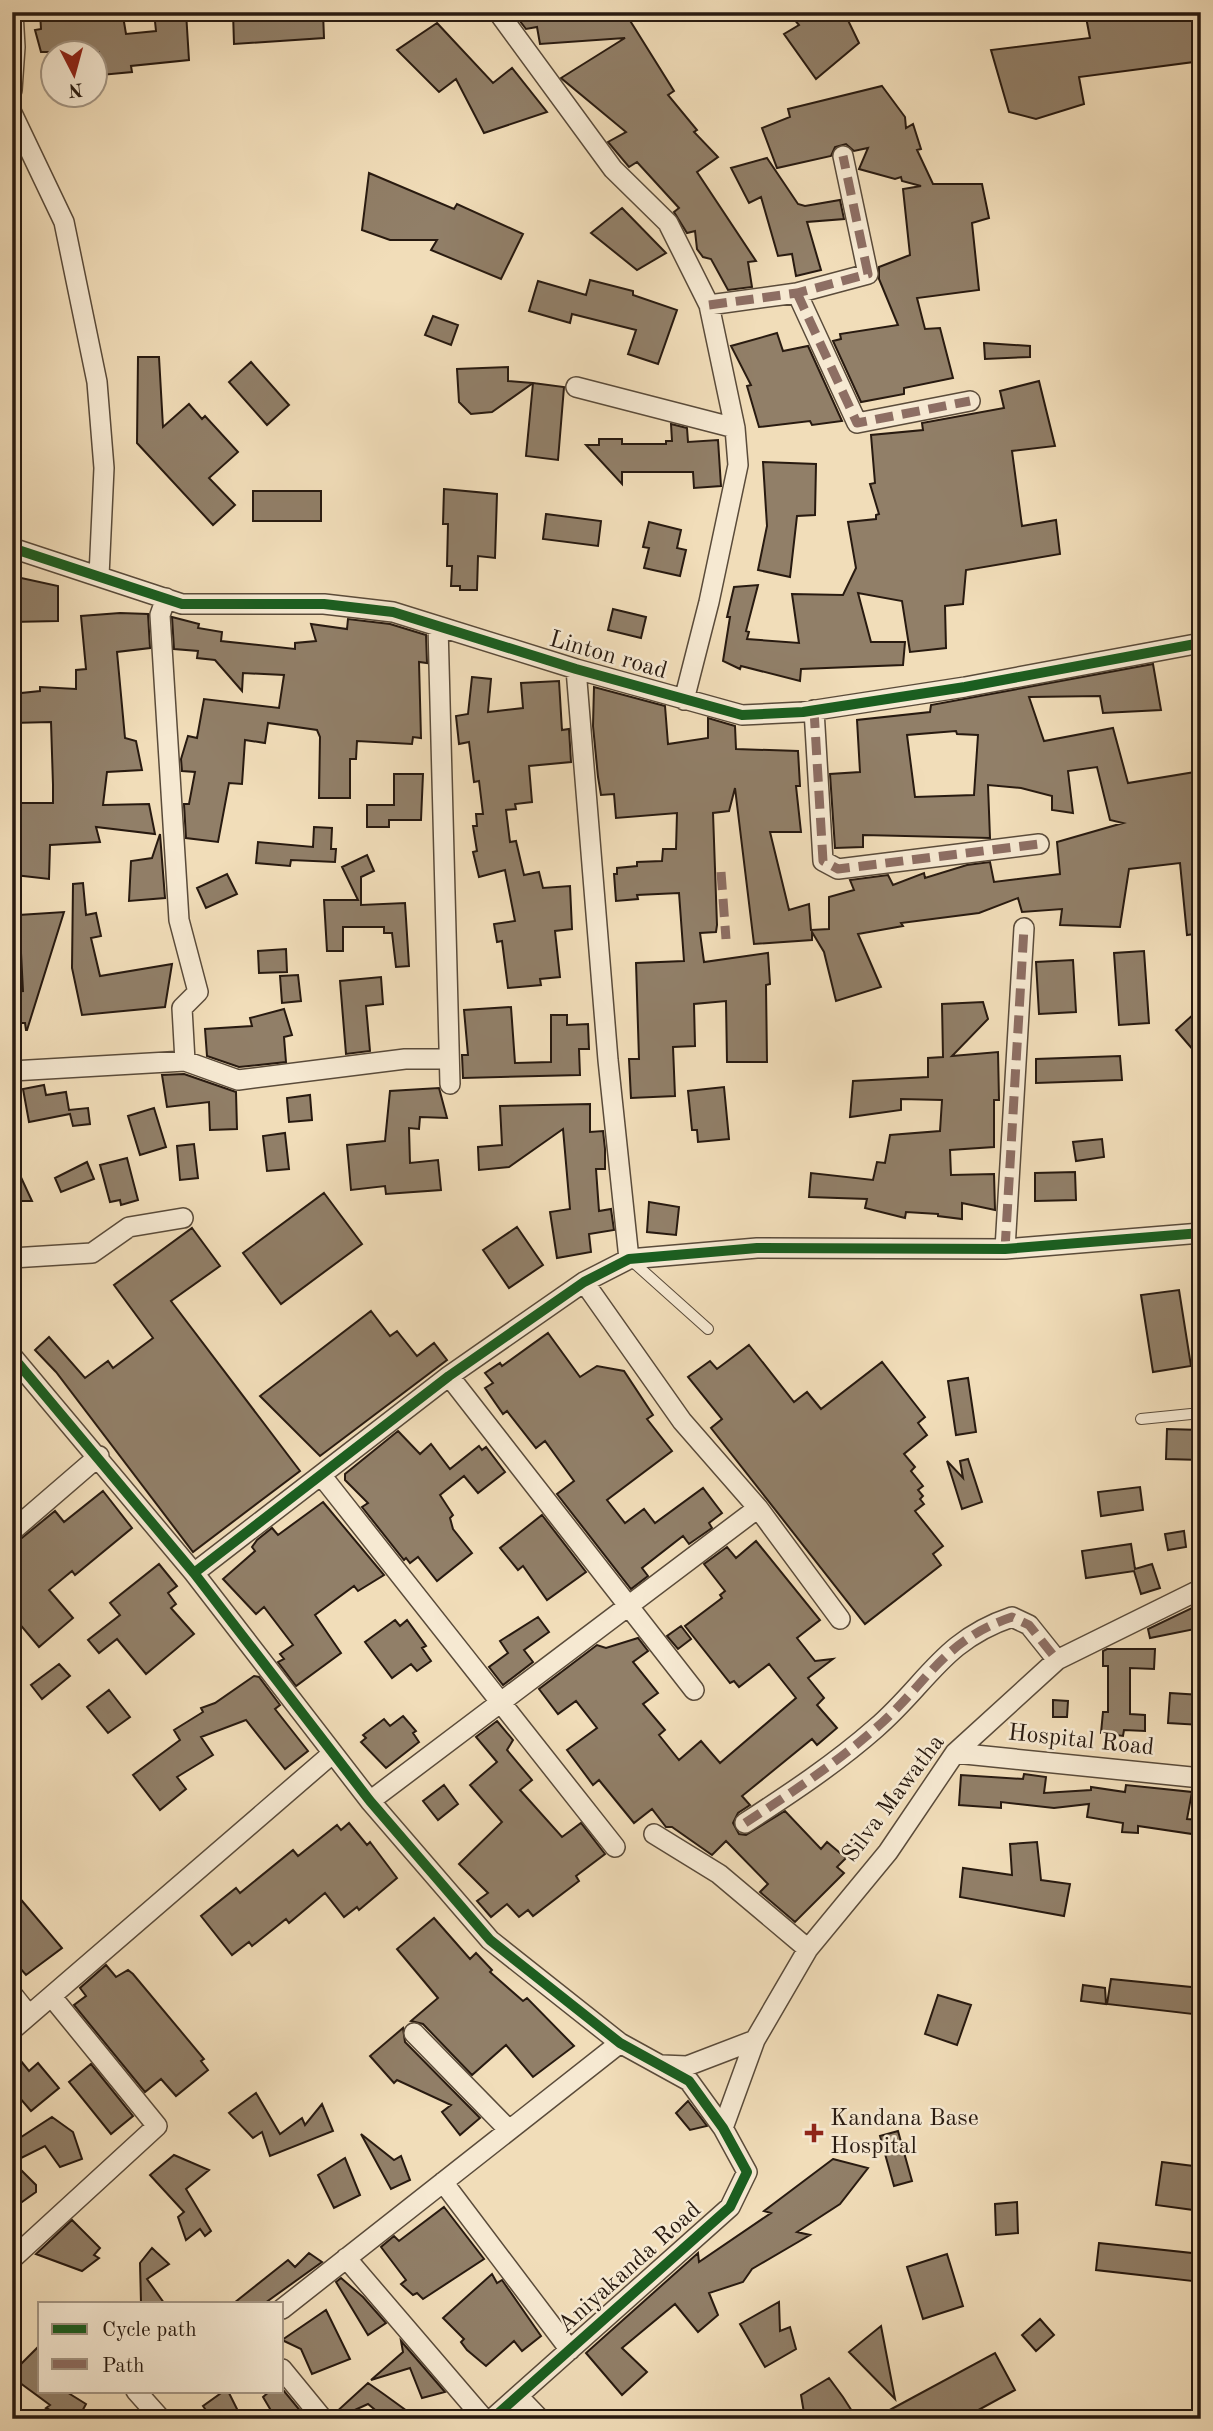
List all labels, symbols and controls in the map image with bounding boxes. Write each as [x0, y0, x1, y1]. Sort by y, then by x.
north arrow [38, 38, 108, 108]
text: N [67, 78, 84, 99]
street label: Linton road [546, 628, 670, 684]
street label: Hospital Road [1007, 1721, 1155, 1761]
street label: Silva Mawatha [838, 1731, 950, 1867]
place label: Kandana Base Hospital [830, 2107, 979, 2159]
marker: Kandana Base Hospital [804, 2123, 824, 2143]
street label: Aniyakanda Road [554, 2198, 706, 2338]
legend [38, 2302, 284, 2392]
text: Cycle path [102, 2320, 197, 2341]
text: Path [102, 2356, 145, 2377]

